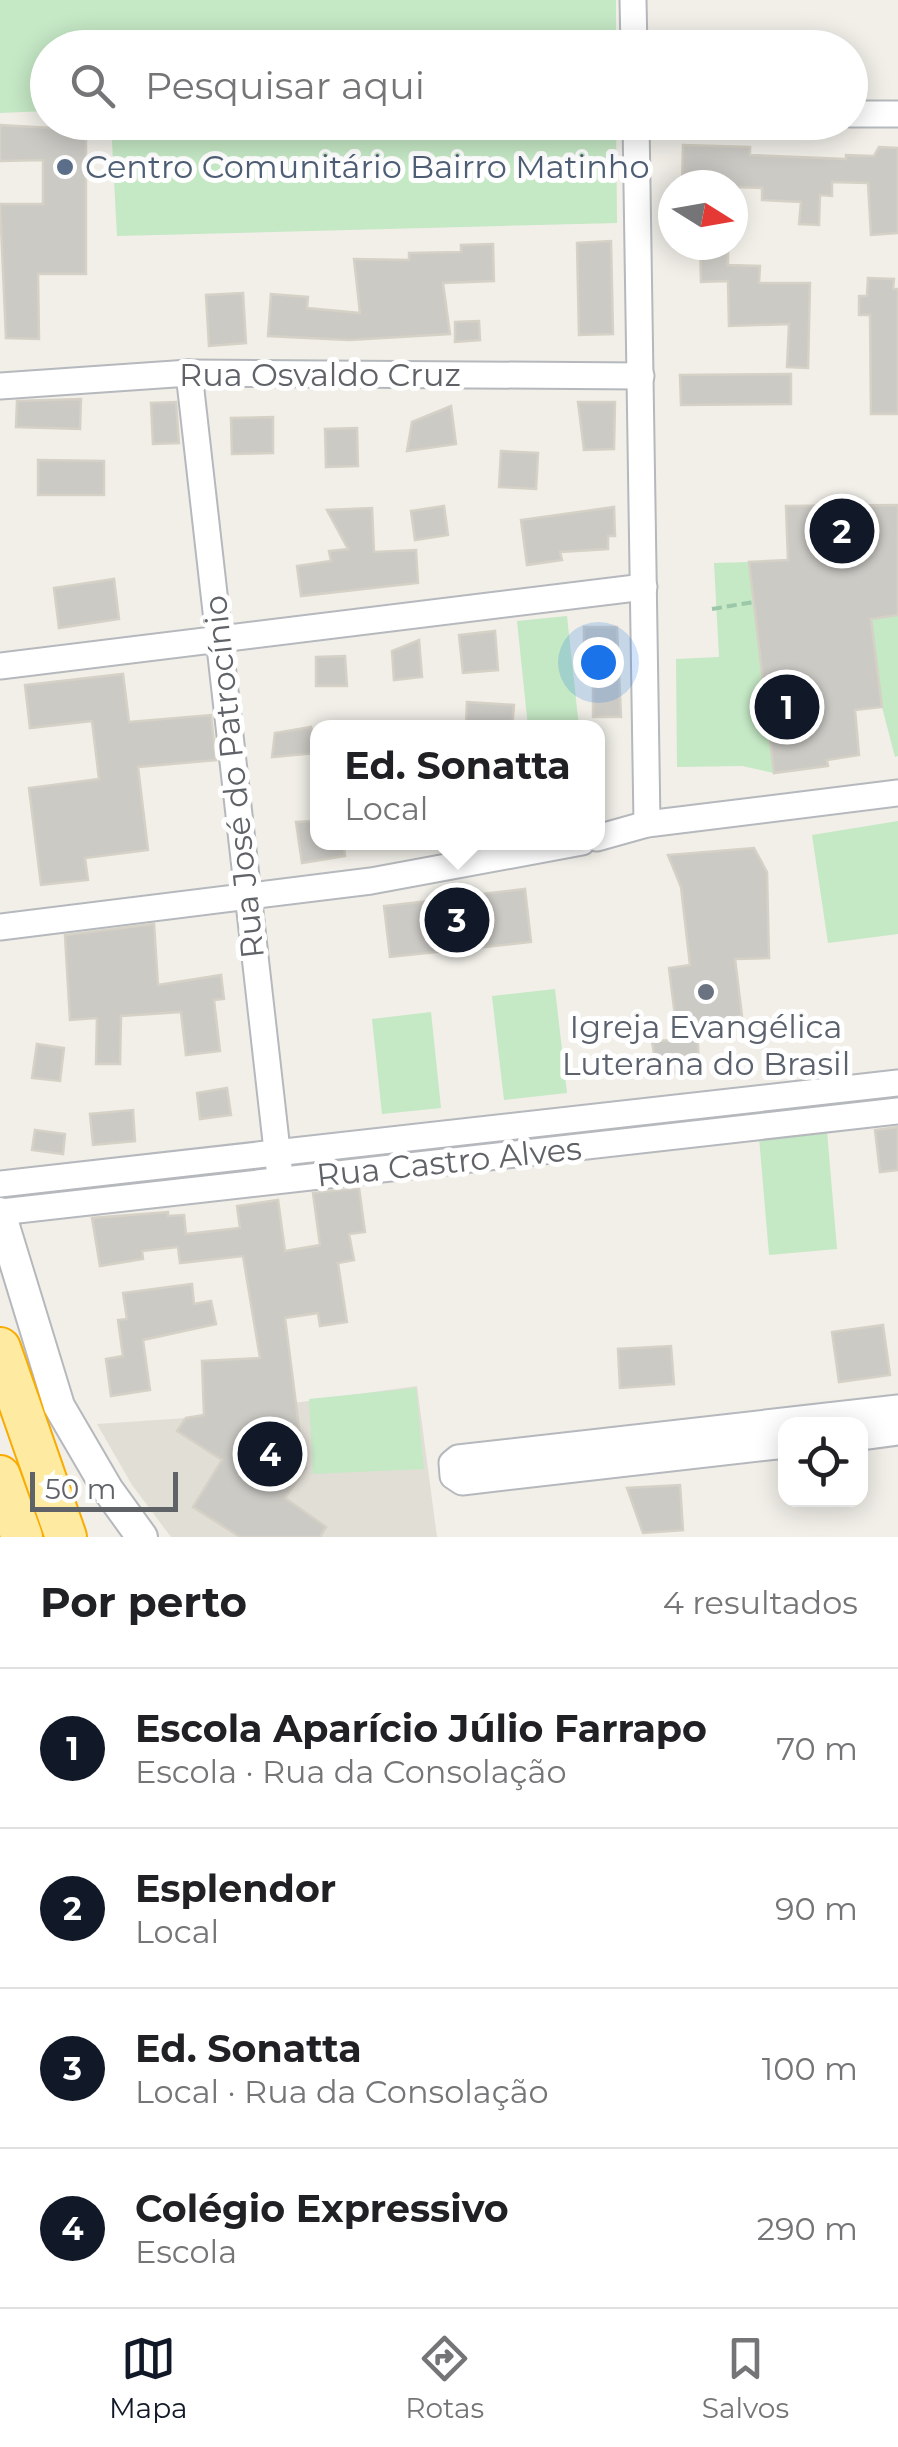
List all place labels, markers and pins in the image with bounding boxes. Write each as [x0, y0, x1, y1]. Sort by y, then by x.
place label: Centro Comunitário Bairro Matinho [85, 147, 650, 186]
marker: Centro Comunitário Bairro Matinho [54, 156, 76, 178]
pin: 2 [810, 494, 874, 568]
pin: 1 [754, 670, 820, 744]
pin: 3 [424, 882, 490, 958]
marker: Igreja Evangélica Luterana do Brasil [695, 981, 717, 1003]
place label: Igreja Evangélica Luterana do Brasil [562, 1007, 850, 1083]
pin: 4 [238, 1416, 302, 1492]

